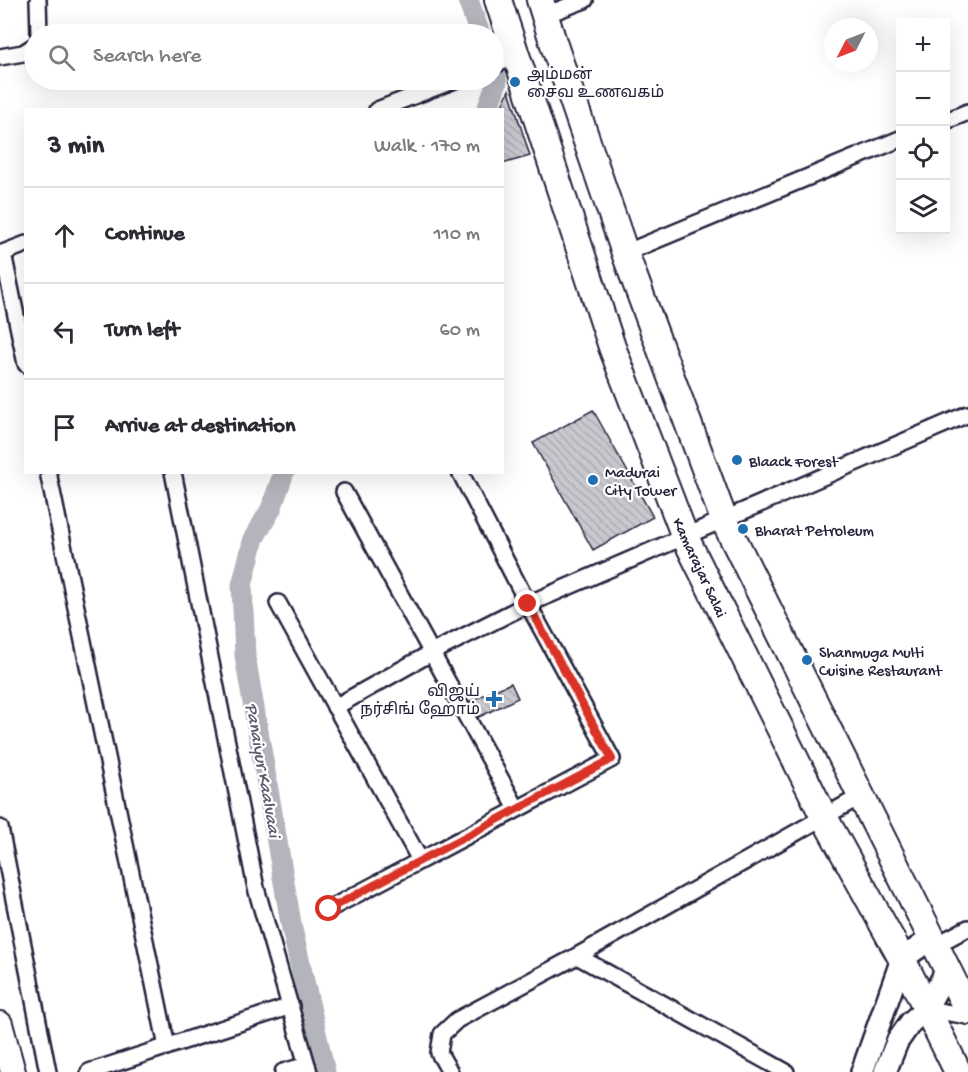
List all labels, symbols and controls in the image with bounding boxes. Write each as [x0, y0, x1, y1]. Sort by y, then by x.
north arrow [824, 18, 878, 72]
map controls [896, 18, 950, 234]
button: + [896, 18, 950, 72]
search box [24, 24, 504, 90]
icon: search [45, 41, 78, 74]
text: Search here [93, 44, 201, 70]
place label: அம்மன் சைவ உணவகம் [527, 65, 664, 104]
button: − [896, 72, 950, 126]
marker: அம்மன் சைவ உணவகம் [508, 75, 522, 89]
button: locate [896, 126, 950, 180]
text: 3 min [48, 132, 104, 163]
text: Walk · 170 m [374, 136, 480, 159]
button: layers [896, 180, 950, 234]
icon: ahead [48, 219, 81, 252]
text: Continue [105, 222, 185, 248]
text: 110 m [434, 224, 480, 247]
icon: left [48, 315, 81, 348]
text: Turn left [105, 318, 179, 344]
text: 60 m [440, 320, 480, 343]
icon: arrive [48, 411, 81, 444]
text: Arrive at destination [105, 414, 295, 440]
marker: Blaack Forest [730, 453, 744, 467]
place label: Blaack Forest [748, 454, 839, 473]
place label: Madurai City Tower [605, 465, 677, 502]
marker: Madurai City Tower [586, 473, 600, 487]
street label: Kamarajar Salai [666, 516, 729, 621]
marker: Bharat Petroleum [736, 522, 750, 536]
place label: Bharat Petroleum [754, 523, 874, 542]
route end [514, 590, 540, 616]
place label: Shanmuga Multi Cuisine Restaurant [819, 645, 943, 682]
marker: Shanmuga Multi Cuisine Restaurant [800, 653, 814, 667]
place label: விஜய் நர்சிங் ஹோம் [360, 683, 480, 721]
marker: விஜய் நர்சிங் ஹோம் [485, 690, 503, 708]
water label: Panaiyur Kaalvaai [239, 702, 284, 841]
route start [315, 895, 341, 921]

